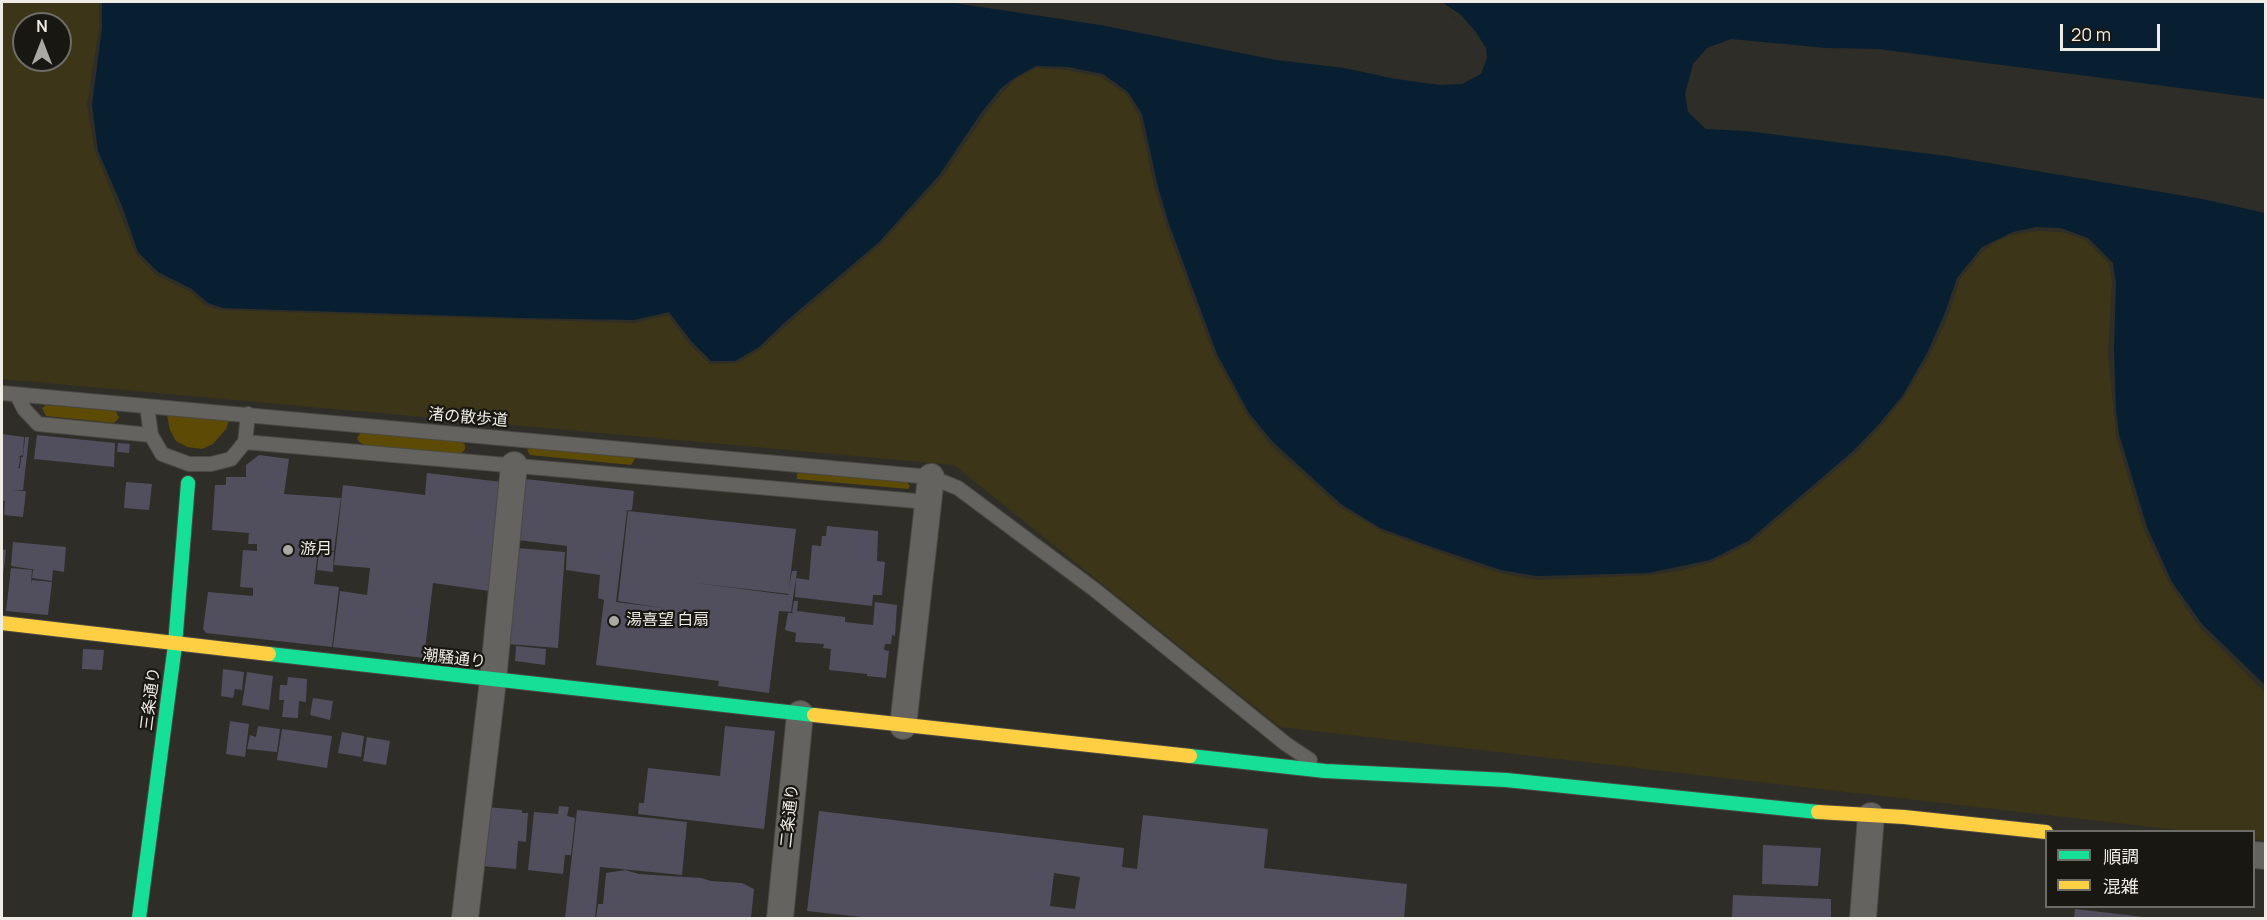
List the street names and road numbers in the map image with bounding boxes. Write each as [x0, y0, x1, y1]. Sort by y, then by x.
street label: 渚の散歩道 [427, 405, 509, 431]
street label: 潮騒通り [421, 646, 487, 672]
street label: 三条通り [138, 666, 164, 732]
street label: 二条通り [777, 783, 803, 849]

